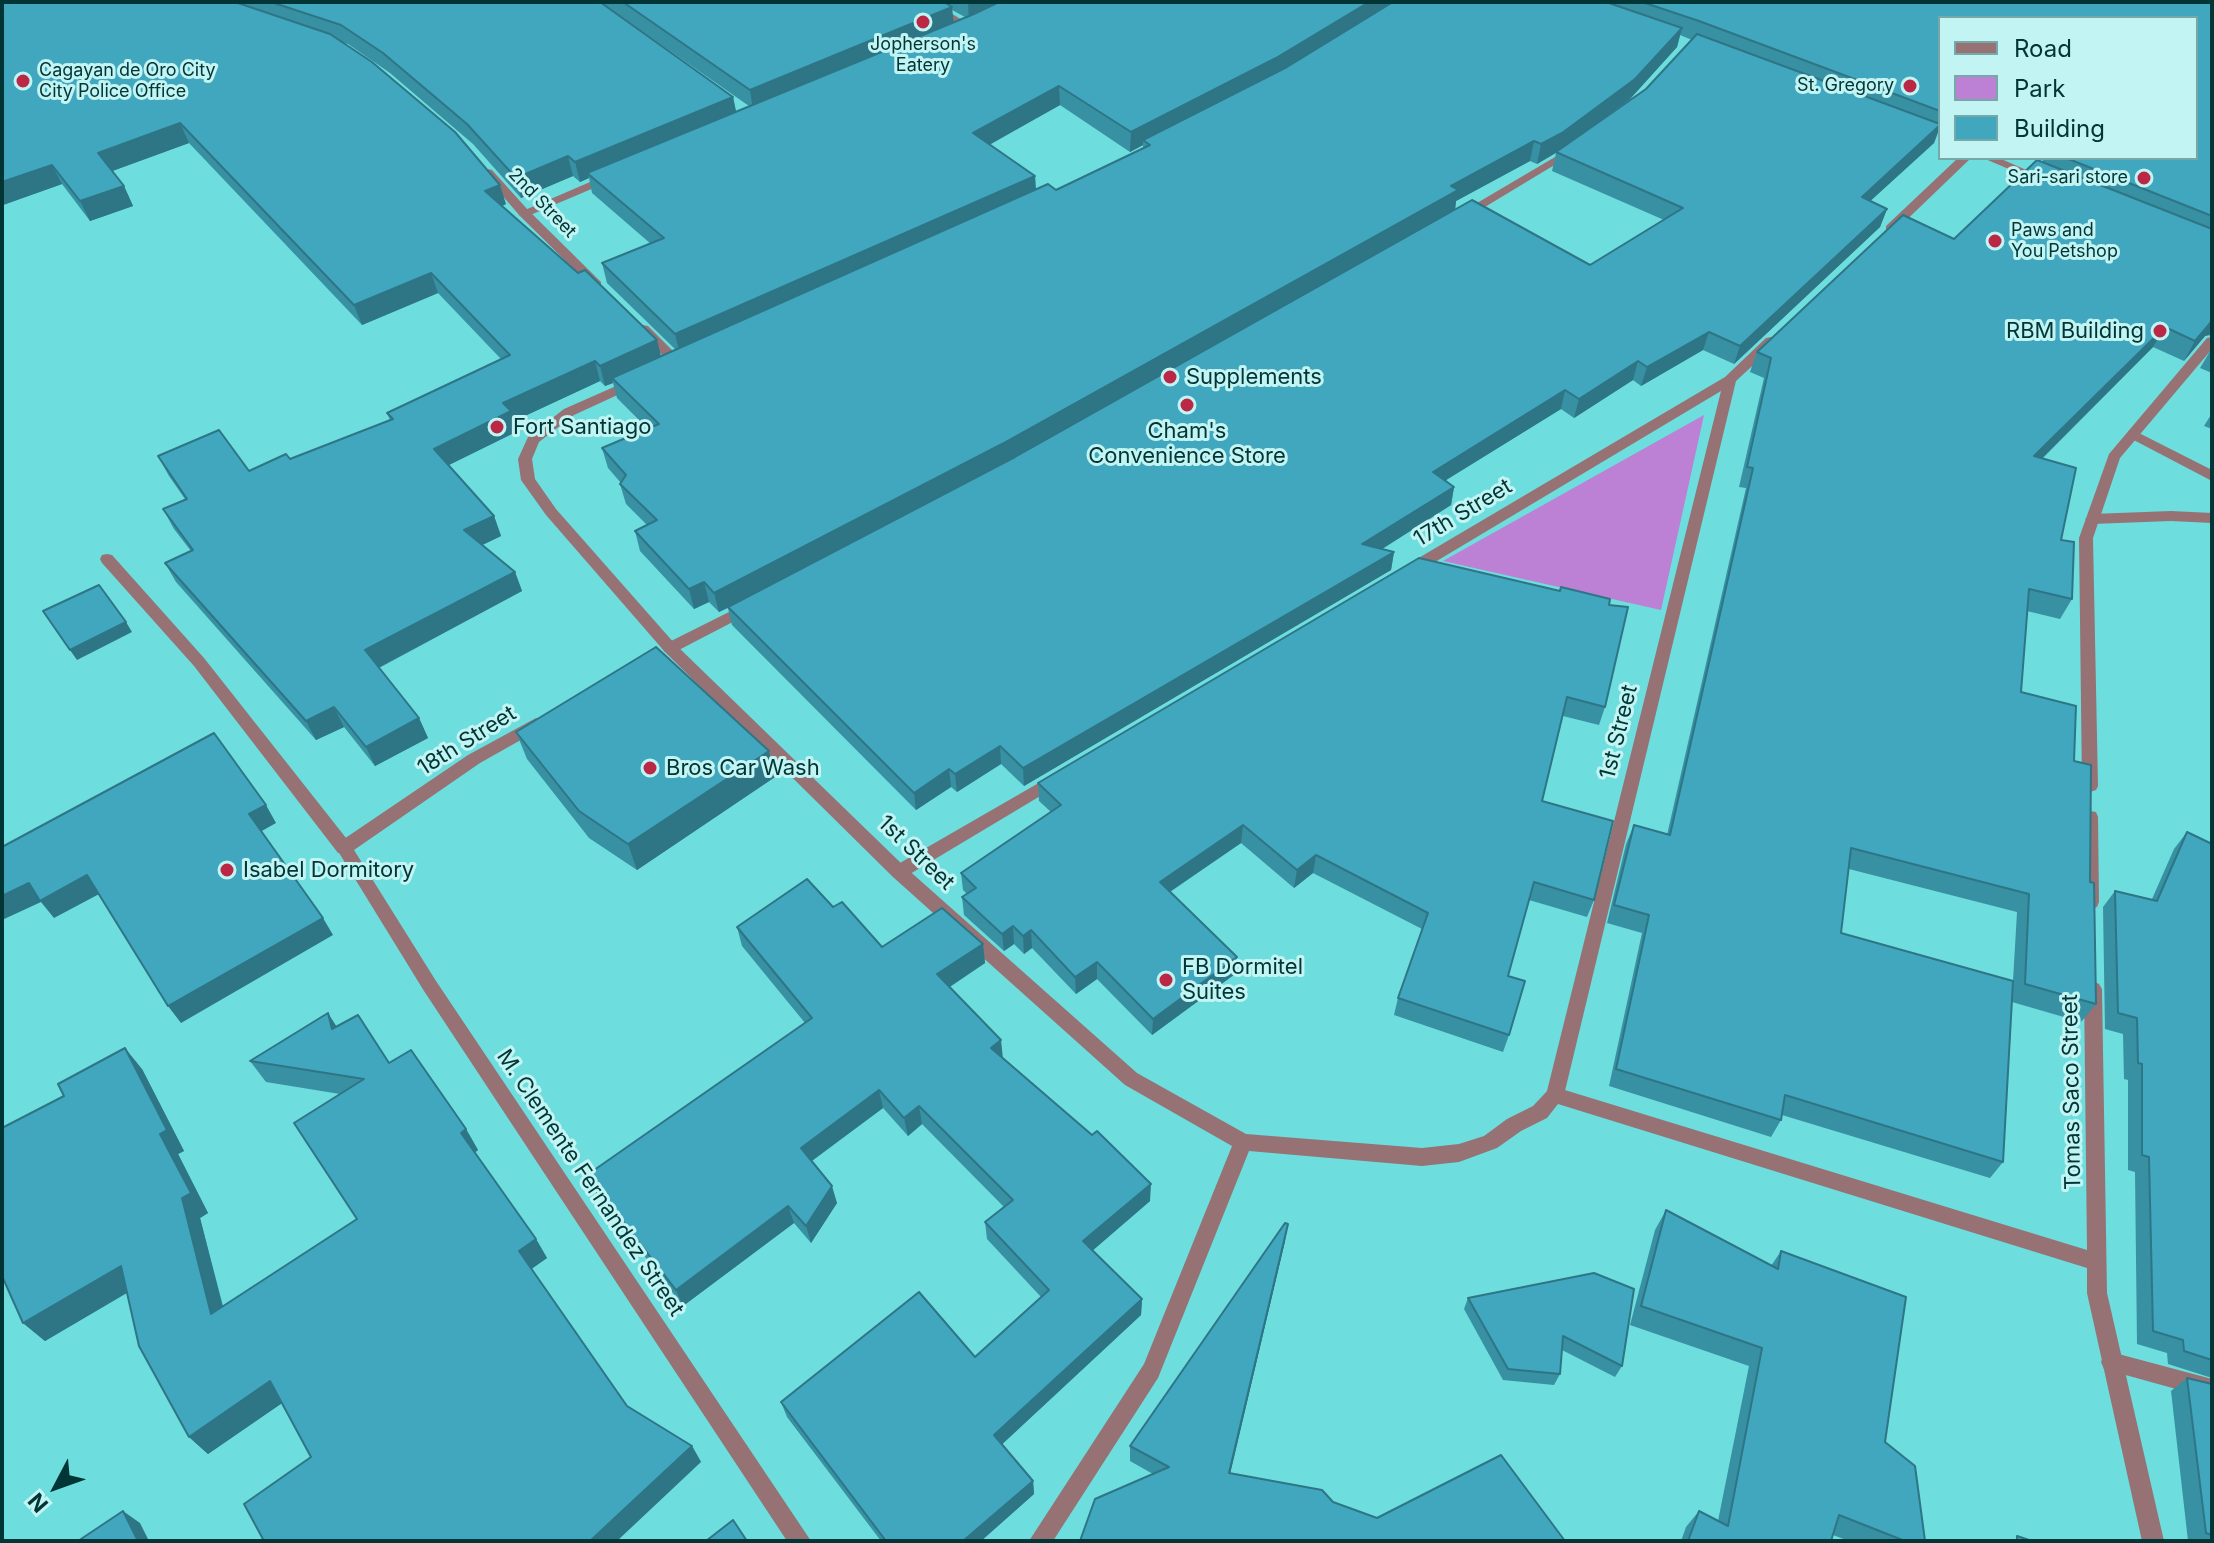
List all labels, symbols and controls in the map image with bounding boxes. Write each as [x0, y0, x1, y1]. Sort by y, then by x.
marker: Jopherson's Eatery [914, 13, 932, 31]
legend [1938, 16, 2198, 160]
place label: Jopherson's Eatery [870, 34, 976, 76]
text: Road [2014, 34, 2072, 63]
place label: Cagayan de Oro City City Police Office [39, 60, 216, 102]
marker: Cagayan de Oro City City Police Office [14, 72, 32, 90]
text: Park [2014, 74, 2065, 103]
place label: St. Gregory [1797, 75, 1894, 97]
marker: St. Gregory [1901, 77, 1919, 95]
text: Building [2014, 114, 2105, 143]
street label: 2nd Street [503, 164, 581, 242]
place label: Sari-sari store [2008, 167, 2128, 189]
marker: Sari-sari store [2135, 169, 2153, 187]
place label: Paws and You Petshop [2011, 220, 2118, 262]
marker: Paws and You Petshop [1986, 232, 2004, 250]
place label: RBM Building [2006, 318, 2144, 344]
marker: RBM Building [2151, 322, 2169, 340]
place label: Supplements [1186, 364, 1322, 390]
marker: Supplements [1161, 368, 1179, 386]
marker: Cham's Convenience Store [1178, 396, 1196, 414]
place label: Fort Santiago [513, 414, 651, 440]
marker: Fort Santiago [488, 418, 506, 436]
place label: Cham's Convenience Store [1088, 418, 1286, 470]
street label: 17th Street [1409, 473, 1517, 553]
street label: 1st Street [1595, 682, 1643, 782]
street label: 18th Street [413, 700, 521, 782]
place label: Bros Car Wash [666, 755, 820, 781]
marker: Bros Car Wash [641, 759, 659, 777]
street label: 1st Street [872, 810, 960, 896]
place label: Isabel Dormitory [243, 857, 414, 883]
marker: Isabel Dormitory [218, 861, 236, 879]
place label: FB Dormitel Suites [1182, 954, 1303, 1006]
marker: FB Dormitel Suites [1157, 971, 1175, 989]
street label: Tomas Saco Street [2057, 994, 2087, 1190]
street label: M. Clemente Fernandez Street [491, 1045, 689, 1321]
north arrow [16, 1447, 96, 1527]
text: N [23, 1488, 53, 1518]

